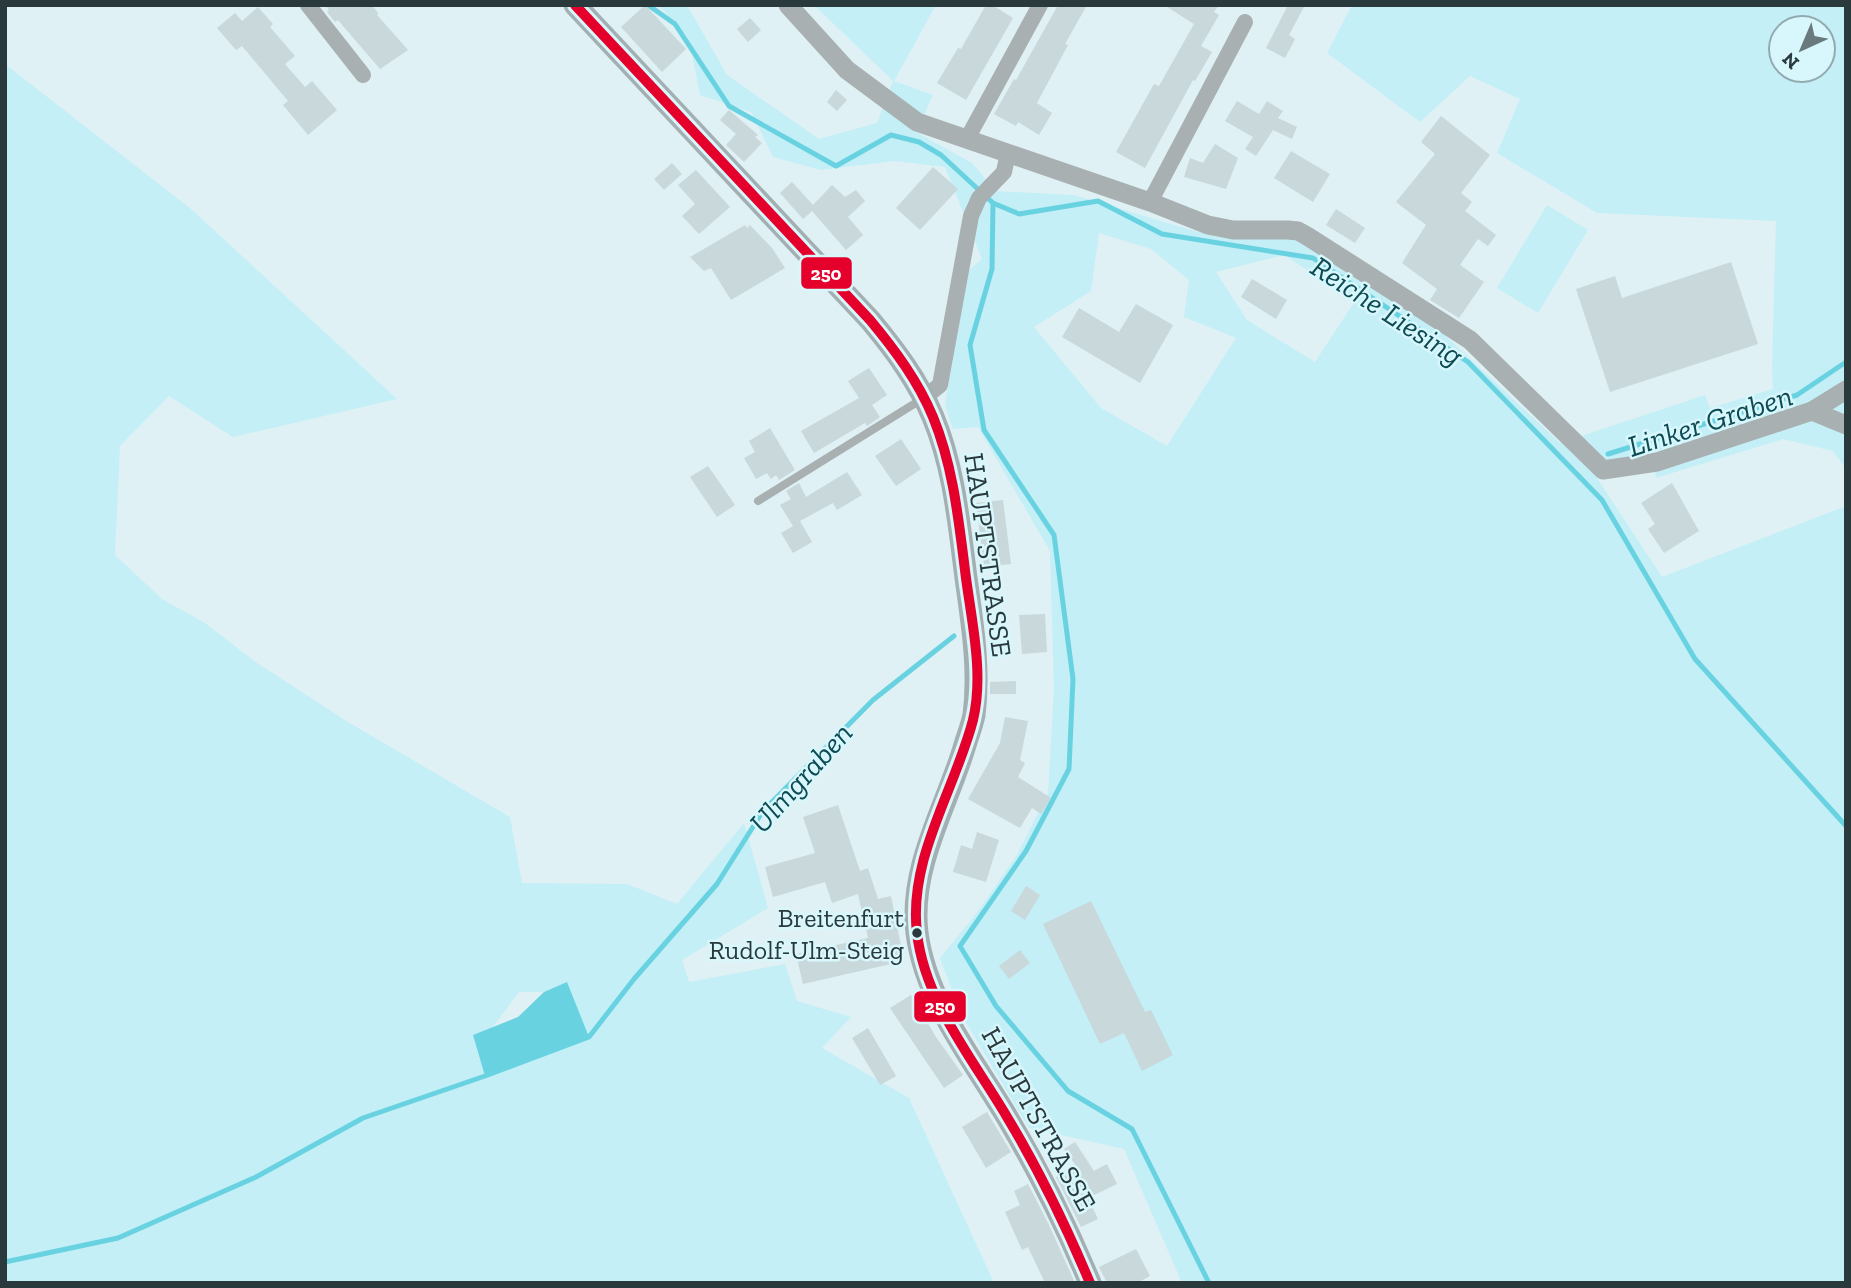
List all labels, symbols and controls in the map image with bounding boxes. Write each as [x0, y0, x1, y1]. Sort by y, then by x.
north arrow [1767, 14, 1837, 84]
text: N [1777, 48, 1804, 74]
water label: Reiche Liesing [1304, 248, 1470, 374]
line badge: 250 [800, 256, 853, 290]
text: 250 [810, 262, 842, 285]
water label: Linker Graben [1623, 377, 1797, 465]
street label: HAUPTSTRASSE [957, 451, 1019, 659]
water label: Ulmgraben [742, 715, 860, 841]
place label: Breitenfurt Rudolf-Ulm-Steig [709, 902, 904, 966]
marker: Breitenfurt Rudolf-Ulm-Steig [910, 926, 924, 940]
line badge: 250 [913, 990, 967, 1023]
text: 250 [924, 995, 956, 1018]
street label: HAUPTSTRASSE [975, 1021, 1103, 1217]

